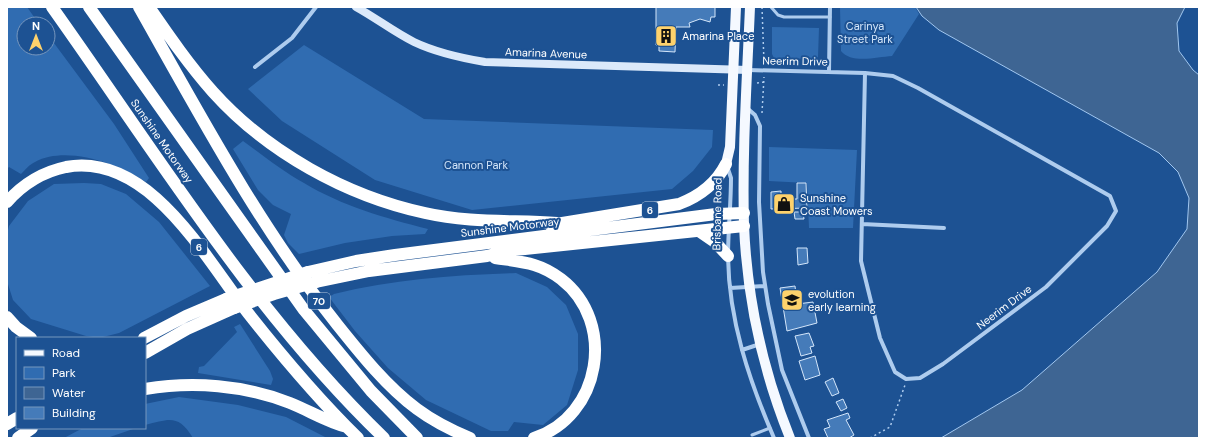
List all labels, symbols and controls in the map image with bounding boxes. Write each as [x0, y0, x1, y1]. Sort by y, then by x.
north arrow [16, 16, 56, 56]
text: N [32, 19, 40, 33]
park label: Carinya Street Park [837, 19, 893, 46]
building icon: Amarina Place [653, 23, 679, 49]
place label: Amarina Place [682, 29, 754, 43]
street label: Amarina Avenue [505, 45, 587, 61]
street label: Neerim Drive [762, 53, 828, 69]
street label: Sunshine Motorway [128, 96, 196, 186]
park label: Cannon Park [444, 158, 508, 172]
street label: Brisbane Road [709, 177, 725, 251]
shop icon: Sunshine Coast Mowers [771, 191, 797, 217]
place label: Sunshine Coast Mowers [800, 191, 873, 218]
road number: 6 [642, 202, 658, 218]
street label: Sunshine Motorway [460, 214, 560, 240]
road number: 6 [191, 239, 207, 255]
street label: Neerim Drive [974, 282, 1034, 332]
school or university icon: evolution early learning [779, 287, 805, 313]
place label: evolution early learning [808, 287, 876, 314]
road number: 70 [308, 293, 330, 309]
legend [16, 337, 146, 429]
text: Road [52, 345, 80, 361]
text: Park [52, 365, 76, 381]
text: Water [52, 385, 86, 401]
text: Building [52, 405, 96, 421]

